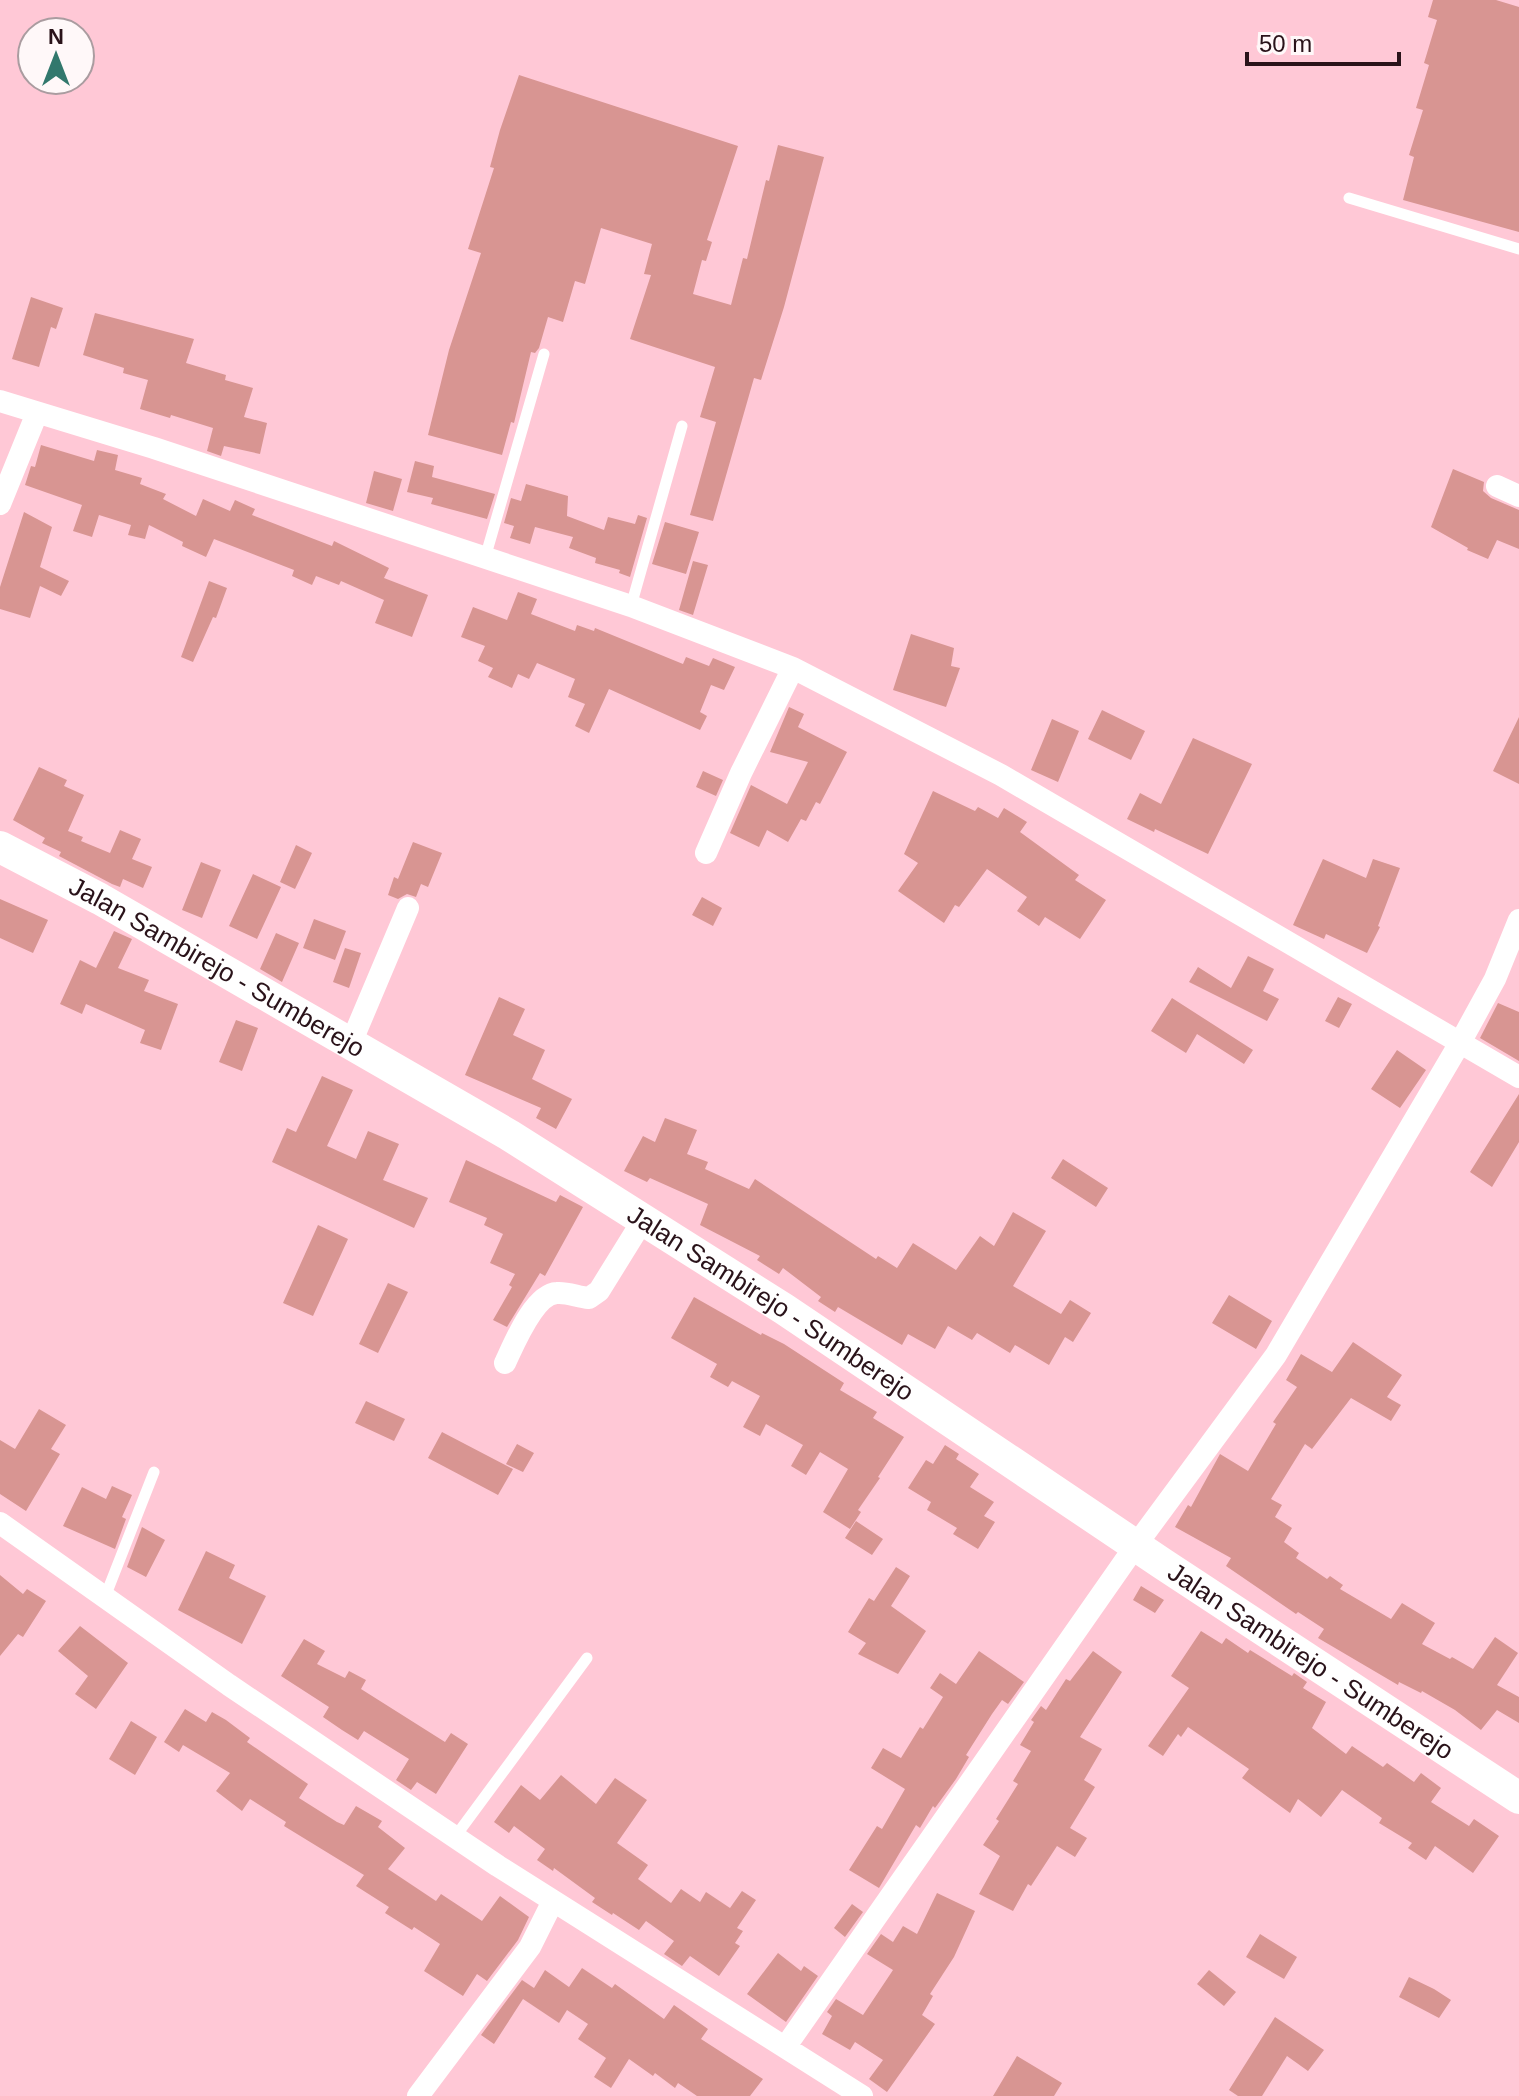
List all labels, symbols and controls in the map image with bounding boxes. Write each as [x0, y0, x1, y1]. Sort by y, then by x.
north arrow [16, 16, 96, 96]
scale bar [1247, 16, 1399, 66]
text: N [48, 24, 64, 49]
text: 50 m [1259, 30, 1312, 57]
street label: Jalan Sambirejo - Sumberejo [64, 871, 370, 1063]
street label: Jalan Sambirejo - Sumberejo [622, 1199, 920, 1407]
street label: Jalan Sambirejo - Sumberejo [1162, 1556, 1459, 1766]

